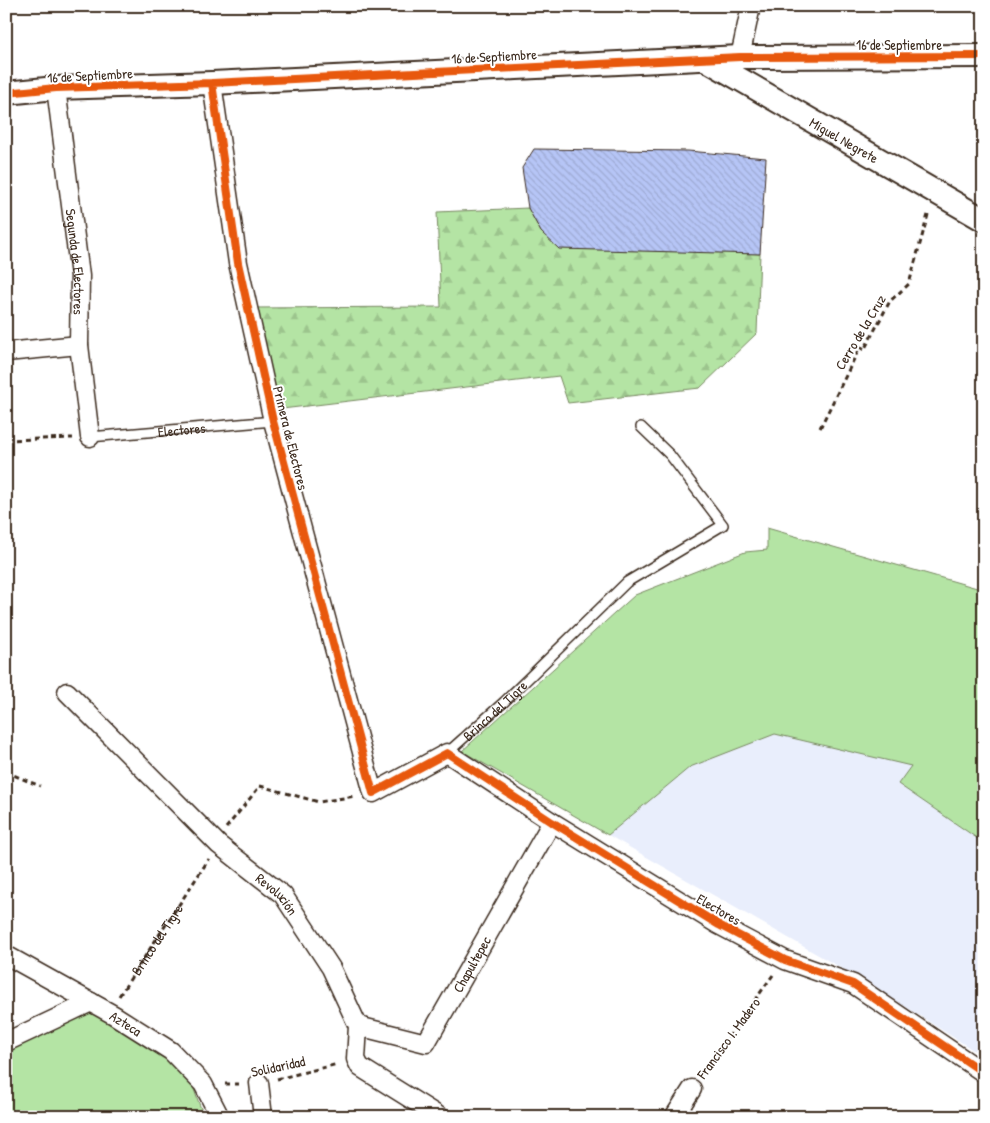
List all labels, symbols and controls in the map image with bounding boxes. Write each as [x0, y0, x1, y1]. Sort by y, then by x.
street label: 16 de Septiembre [856, 35, 942, 55]
street label: 16 de Septiembre [451, 44, 538, 69]
street label: 16 de Septiembre [47, 63, 134, 88]
street label: Miguel Negrete [807, 112, 883, 167]
street label: Segunda de Electores [62, 208, 90, 315]
street label: Cerro de la Cruz [830, 291, 890, 373]
street label: Primera de Electores [269, 384, 313, 492]
street label: Electores [157, 417, 206, 441]
street label: Brinco del Tigre [458, 675, 531, 744]
street label: Revolución [252, 868, 303, 918]
street label: Electores [694, 889, 744, 929]
street label: Brinco del Tigre [126, 900, 187, 978]
street label: Chapultepec [447, 932, 495, 996]
street label: Francisco I. Madero [691, 993, 764, 1083]
street label: Azteca [107, 1006, 146, 1040]
street label: Solidaridad [249, 1051, 307, 1081]

